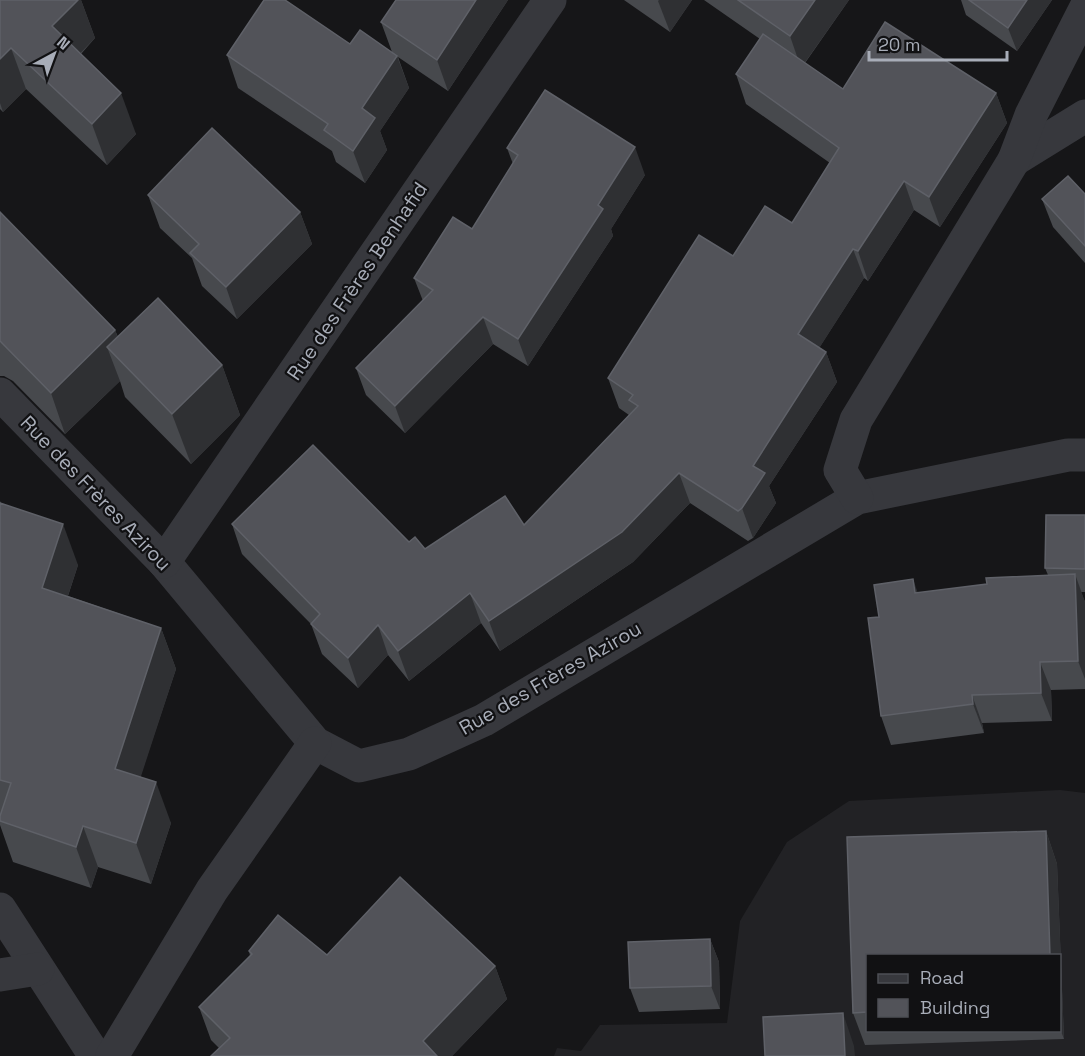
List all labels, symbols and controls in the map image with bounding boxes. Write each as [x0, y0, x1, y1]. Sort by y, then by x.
north arrow [24, 24, 84, 84]
scale bar [869, 24, 1007, 62]
text: N [53, 32, 74, 55]
text: 20 m [878, 33, 921, 56]
street label: Rue des Frères Benhafid [281, 177, 433, 385]
street label: Rue des Frères Azirou [15, 410, 177, 576]
street label: Rue des Frères Azirou [454, 615, 646, 741]
legend [866, 954, 1061, 1032]
text: Road [920, 966, 964, 989]
text: Building [920, 996, 990, 1019]

